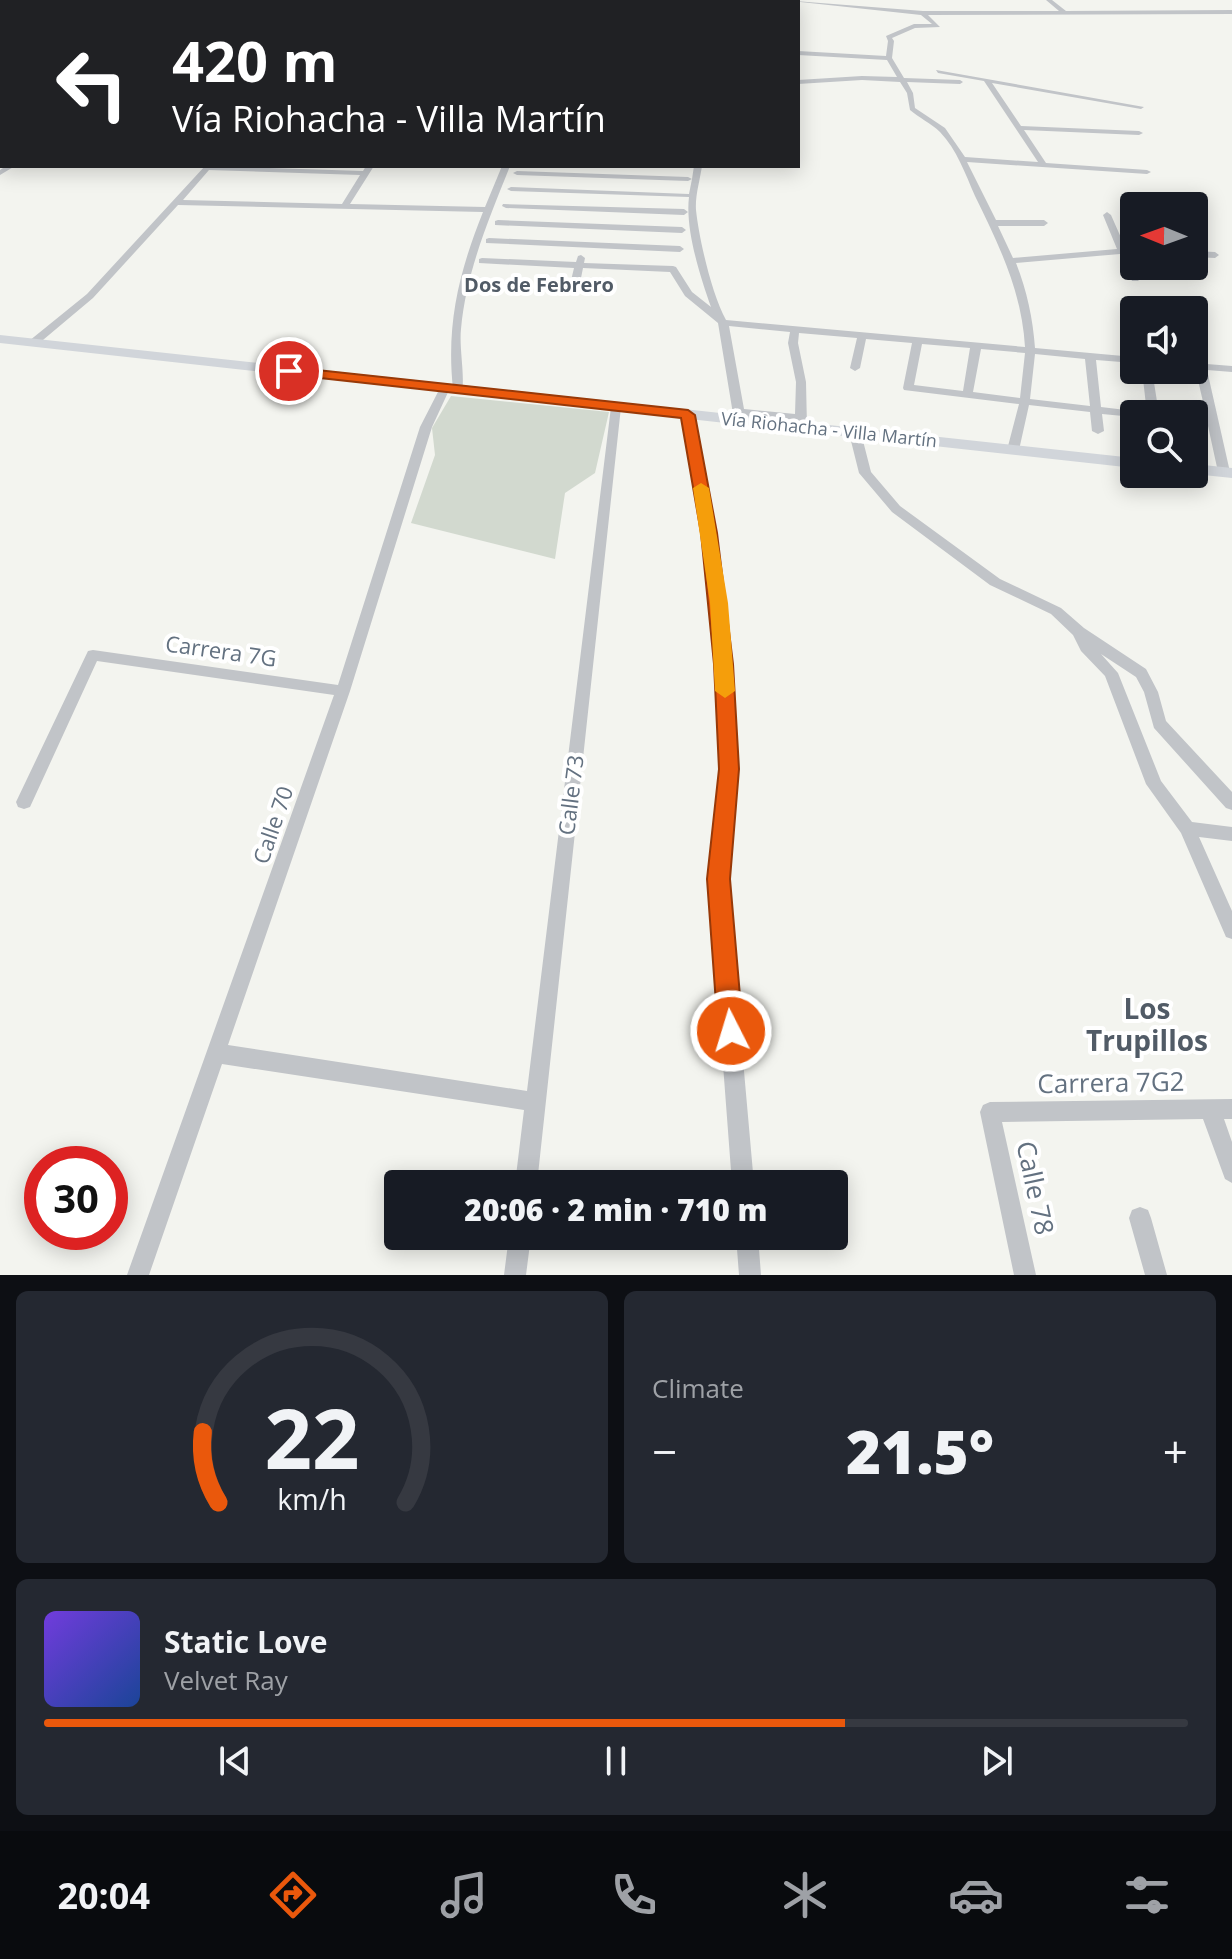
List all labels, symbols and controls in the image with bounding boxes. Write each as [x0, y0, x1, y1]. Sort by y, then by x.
text: 420 m [172, 22, 338, 98]
icon: left [40, 32, 144, 136]
text: Vía Riohacha - Villa Martín [172, 94, 606, 143]
north arrow [1120, 192, 1208, 280]
map controls [1120, 192, 1208, 488]
district label: Dos de Febrero [464, 271, 614, 298]
button: sound [1120, 296, 1208, 384]
pin [255, 337, 323, 405]
icon: arrive [267, 349, 311, 393]
button: search [1120, 400, 1208, 488]
street label: Vía Riohacha - Villa Martín [720, 406, 938, 452]
street label: Carrera 7G [164, 627, 279, 673]
street label: Calle 73 [550, 753, 590, 837]
street label: Calle 70 [245, 782, 299, 868]
position arrow [689, 989, 773, 1073]
district label: Los Trupillos [1086, 989, 1208, 1059]
street label: Carrera 7G2 [1037, 1063, 1185, 1101]
street label: Calle 78 [1008, 1138, 1063, 1238]
speed limit sign: 30 [24, 1146, 128, 1250]
text: 20:06 · 2 min · 710 m [464, 1189, 768, 1230]
text: Climate [652, 1370, 744, 1406]
text: 22 [264, 1380, 360, 1493]
text: 21.5° [846, 1410, 994, 1492]
text: − [652, 1421, 677, 1481]
text: + [1163, 1421, 1188, 1481]
text: km/h [277, 1479, 347, 1518]
text: Static Love [164, 1621, 327, 1662]
text: Velvet Ray [164, 1662, 288, 1698]
icon: previous [213, 1739, 257, 1783]
icon: pause [594, 1739, 638, 1783]
icon: next [975, 1739, 1019, 1783]
icon: directions [265, 1867, 321, 1923]
icon: music [436, 1867, 492, 1923]
icon: phone [606, 1867, 662, 1923]
icon: climate [777, 1867, 833, 1923]
icon: car [948, 1867, 1004, 1923]
icon: filters [1119, 1867, 1175, 1923]
text: 20:04 [57, 1871, 150, 1920]

